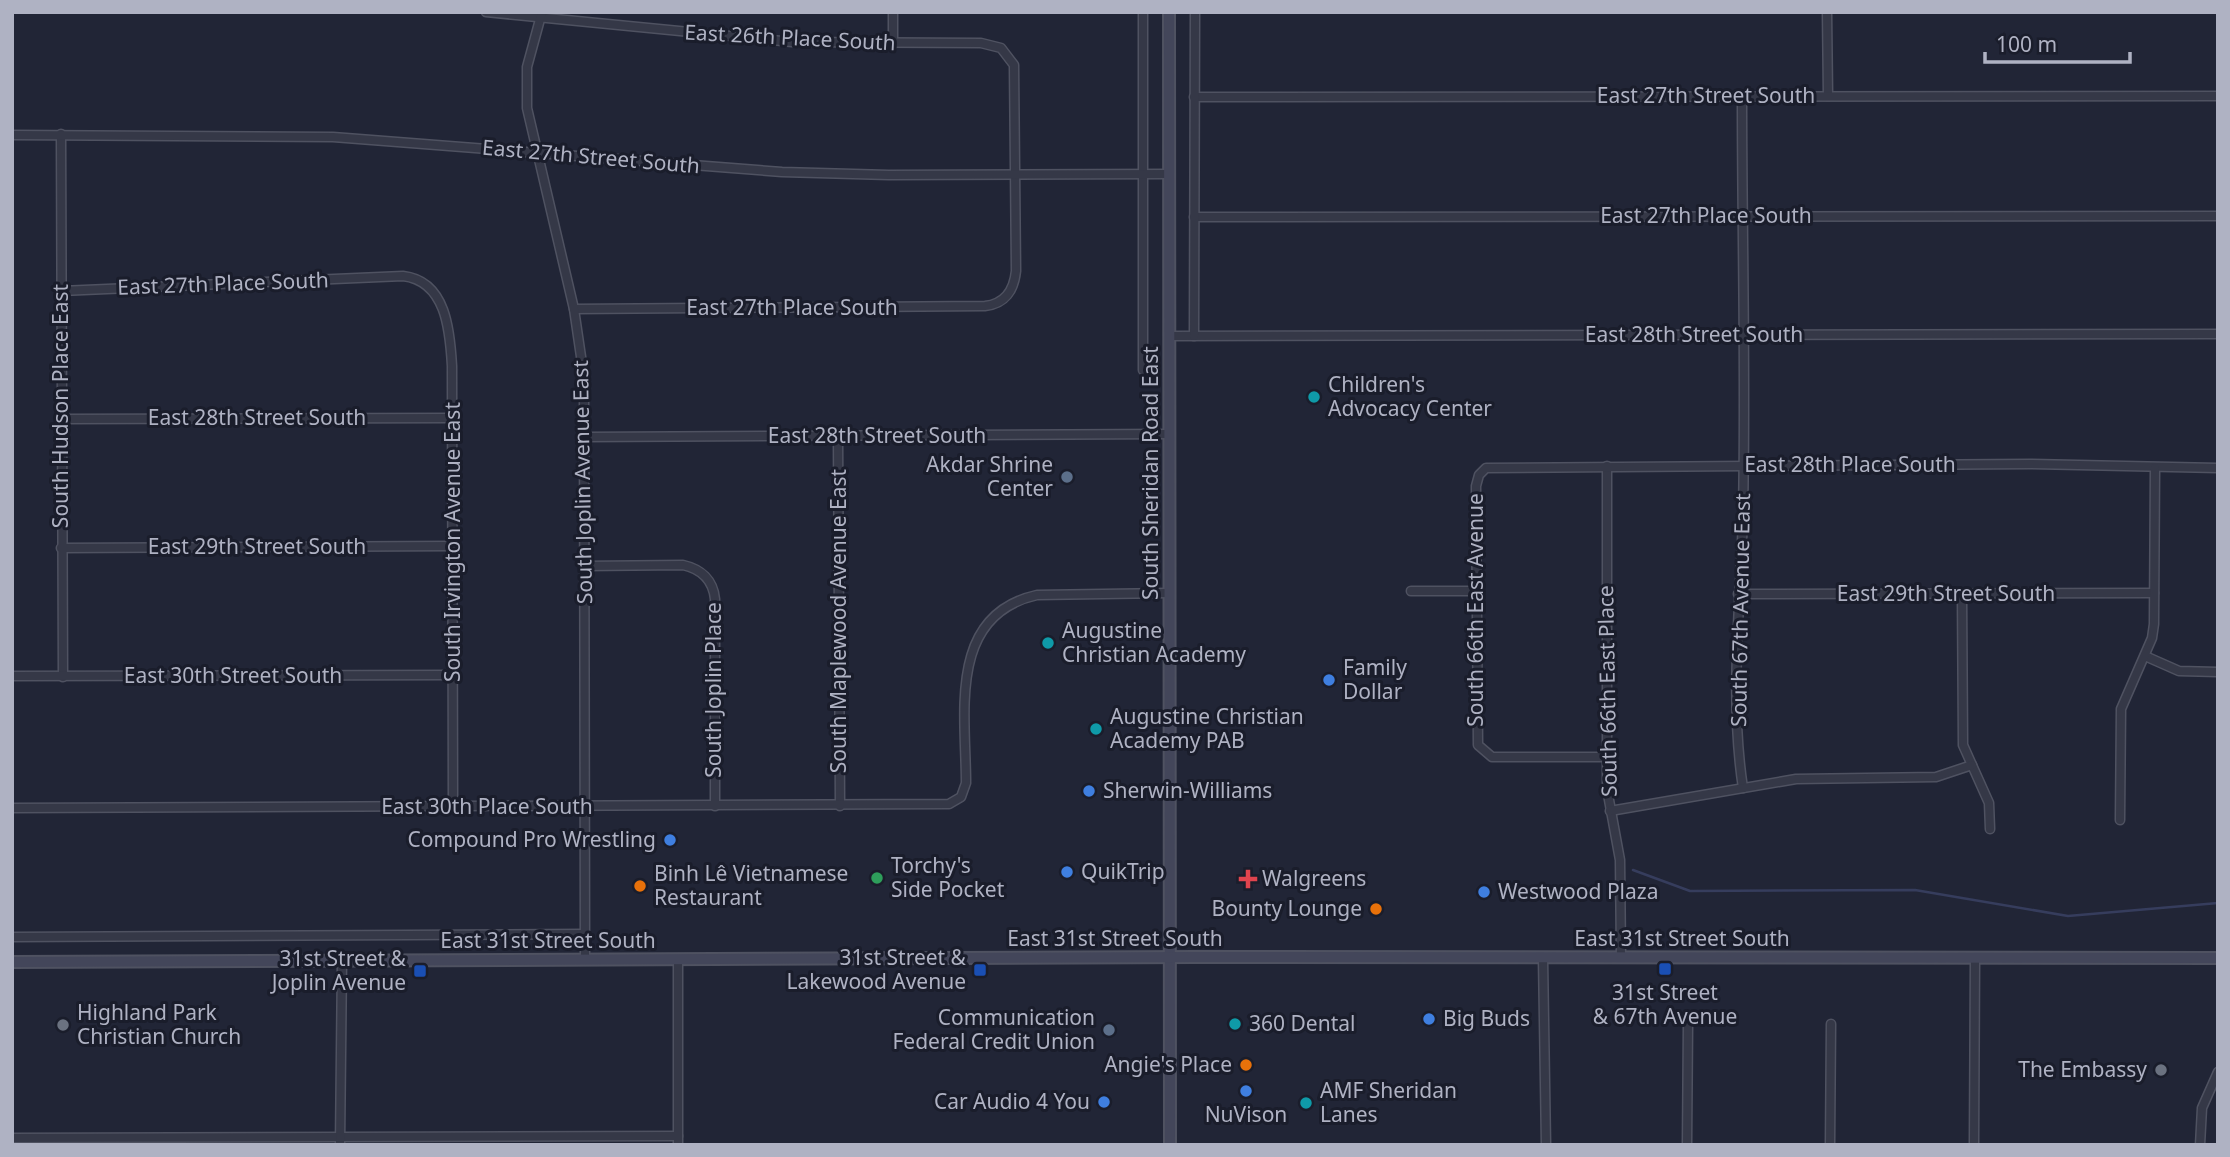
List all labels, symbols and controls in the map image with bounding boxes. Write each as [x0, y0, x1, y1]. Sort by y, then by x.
street label: East 26th Place South [684, 17, 896, 57]
scale bar [1985, 21, 2130, 65]
text: 100 m [1996, 30, 2057, 58]
street label: East 27th Street South [1597, 81, 1815, 109]
street label: East 27th Street South [481, 133, 701, 179]
street label: East 27th Place South [1600, 201, 1812, 229]
street label: East 27th Place South [117, 265, 329, 301]
street label: South Hudson Place East [46, 283, 74, 528]
street label: East 27th Place South [686, 293, 898, 321]
street label: East 28th Street South [1585, 320, 1803, 348]
street label: South Sheridan Road East [1136, 346, 1164, 600]
street label: South Joplin Avenue East [566, 359, 598, 604]
place label: Children's Advocacy Center [1328, 370, 1492, 422]
marker: Children's Advocacy Center [1306, 389, 1322, 405]
street label: South Irvington Avenue East [438, 402, 466, 682]
street label: East 28th Street South [148, 403, 366, 431]
street label: East 28th Street South [768, 421, 986, 449]
place label: Akdar Shrine Center [926, 450, 1053, 502]
street label: East 28th Place South [1744, 450, 1956, 478]
street label: South Maplewood Avenue East [824, 468, 852, 773]
marker: Akdar Shrine Center [1059, 469, 1075, 485]
street label: South 66th East Avenue [1461, 493, 1489, 727]
street label: South 67th Avenue East [1724, 493, 1756, 727]
street label: East 29th Street South [148, 532, 366, 560]
street label: East 29th Street South [1837, 579, 2055, 607]
street label: South 66th East Place [1591, 585, 1623, 797]
street label: South Joplin Place [699, 602, 727, 778]
place label: Augustine Christian Academy [1062, 616, 1246, 668]
marker: Augustine Christian Academy [1040, 635, 1056, 651]
place label: Family Dollar [1343, 653, 1407, 705]
street label: East 30th Street South [124, 661, 342, 689]
marker: Family Dollar [1321, 672, 1337, 688]
place label: Augustine Christian Academy PAB [1110, 702, 1304, 754]
marker: Augustine Christian Academy PAB [1088, 721, 1104, 737]
place label: Sherwin-Williams [1103, 776, 1272, 804]
marker: Sherwin-Williams [1081, 783, 1097, 799]
street label: East 30th Place South [381, 792, 593, 820]
place label: Compound Pro Wrestling [408, 825, 656, 853]
marker: Compound Pro Wrestling [662, 832, 678, 848]
place label: Torchy's Side Pocket [891, 851, 1005, 903]
place label: QuikTrip [1081, 857, 1165, 885]
place label: Binh Lê Vietnamese Restaurant [654, 859, 848, 911]
marker: QuikTrip [1059, 864, 1075, 880]
place label: Walgreens [1262, 864, 1366, 892]
marker: Torchy's Side Pocket [869, 870, 885, 886]
marker: Walgreens [1240, 871, 1256, 887]
place label: Westwood Plaza [1498, 877, 1658, 905]
marker: Binh Lê Vietnamese Restaurant [632, 878, 648, 894]
marker: Westwood Plaza [1476, 884, 1492, 900]
place label: Bounty Lounge [1212, 894, 1362, 922]
marker: Bounty Lounge [1368, 901, 1384, 917]
street label: East 31st Street South [1007, 924, 1223, 952]
street label: East 31st Street South [1574, 924, 1790, 952]
street label: East 31st Street South [440, 926, 656, 954]
place label: 31st Street & Lakewood Avenue [787, 943, 967, 995]
place label: 31st Street & Joplin Avenue [270, 944, 407, 996]
marker: 31st Street & 67th Avenue [1657, 961, 1673, 977]
marker: 31st Street & Lakewood Avenue [972, 962, 988, 978]
marker: 31st Street & Joplin Avenue [412, 963, 428, 979]
place label: 31st Street & 67th Avenue [1593, 978, 1737, 1030]
place label: Highland Park Christian Church [77, 998, 241, 1050]
place label: Communication Federal Credit Union [892, 1003, 1095, 1055]
place label: Big Buds [1443, 1004, 1530, 1032]
place label: 360 Dental [1249, 1009, 1355, 1037]
marker: Big Buds [1421, 1011, 1437, 1027]
marker: 360 Dental [1227, 1016, 1243, 1032]
marker: Highland Park Christian Church [55, 1017, 71, 1033]
marker: Communication Federal Credit Union [1101, 1022, 1117, 1038]
place label: Angie's Place [1104, 1050, 1232, 1078]
place label: The Embassy [2018, 1055, 2147, 1083]
marker: Angie's Place [1238, 1057, 1254, 1073]
marker: The Embassy [2153, 1062, 2169, 1078]
place label: AMF Sheridan Lanes [1320, 1076, 1457, 1128]
marker: NuVison [1238, 1083, 1254, 1099]
place label: Car Audio 4 You [934, 1087, 1090, 1115]
marker: Car Audio 4 You [1096, 1094, 1112, 1110]
marker: AMF Sheridan Lanes [1298, 1095, 1314, 1111]
place label: NuVison [1205, 1100, 1287, 1128]

